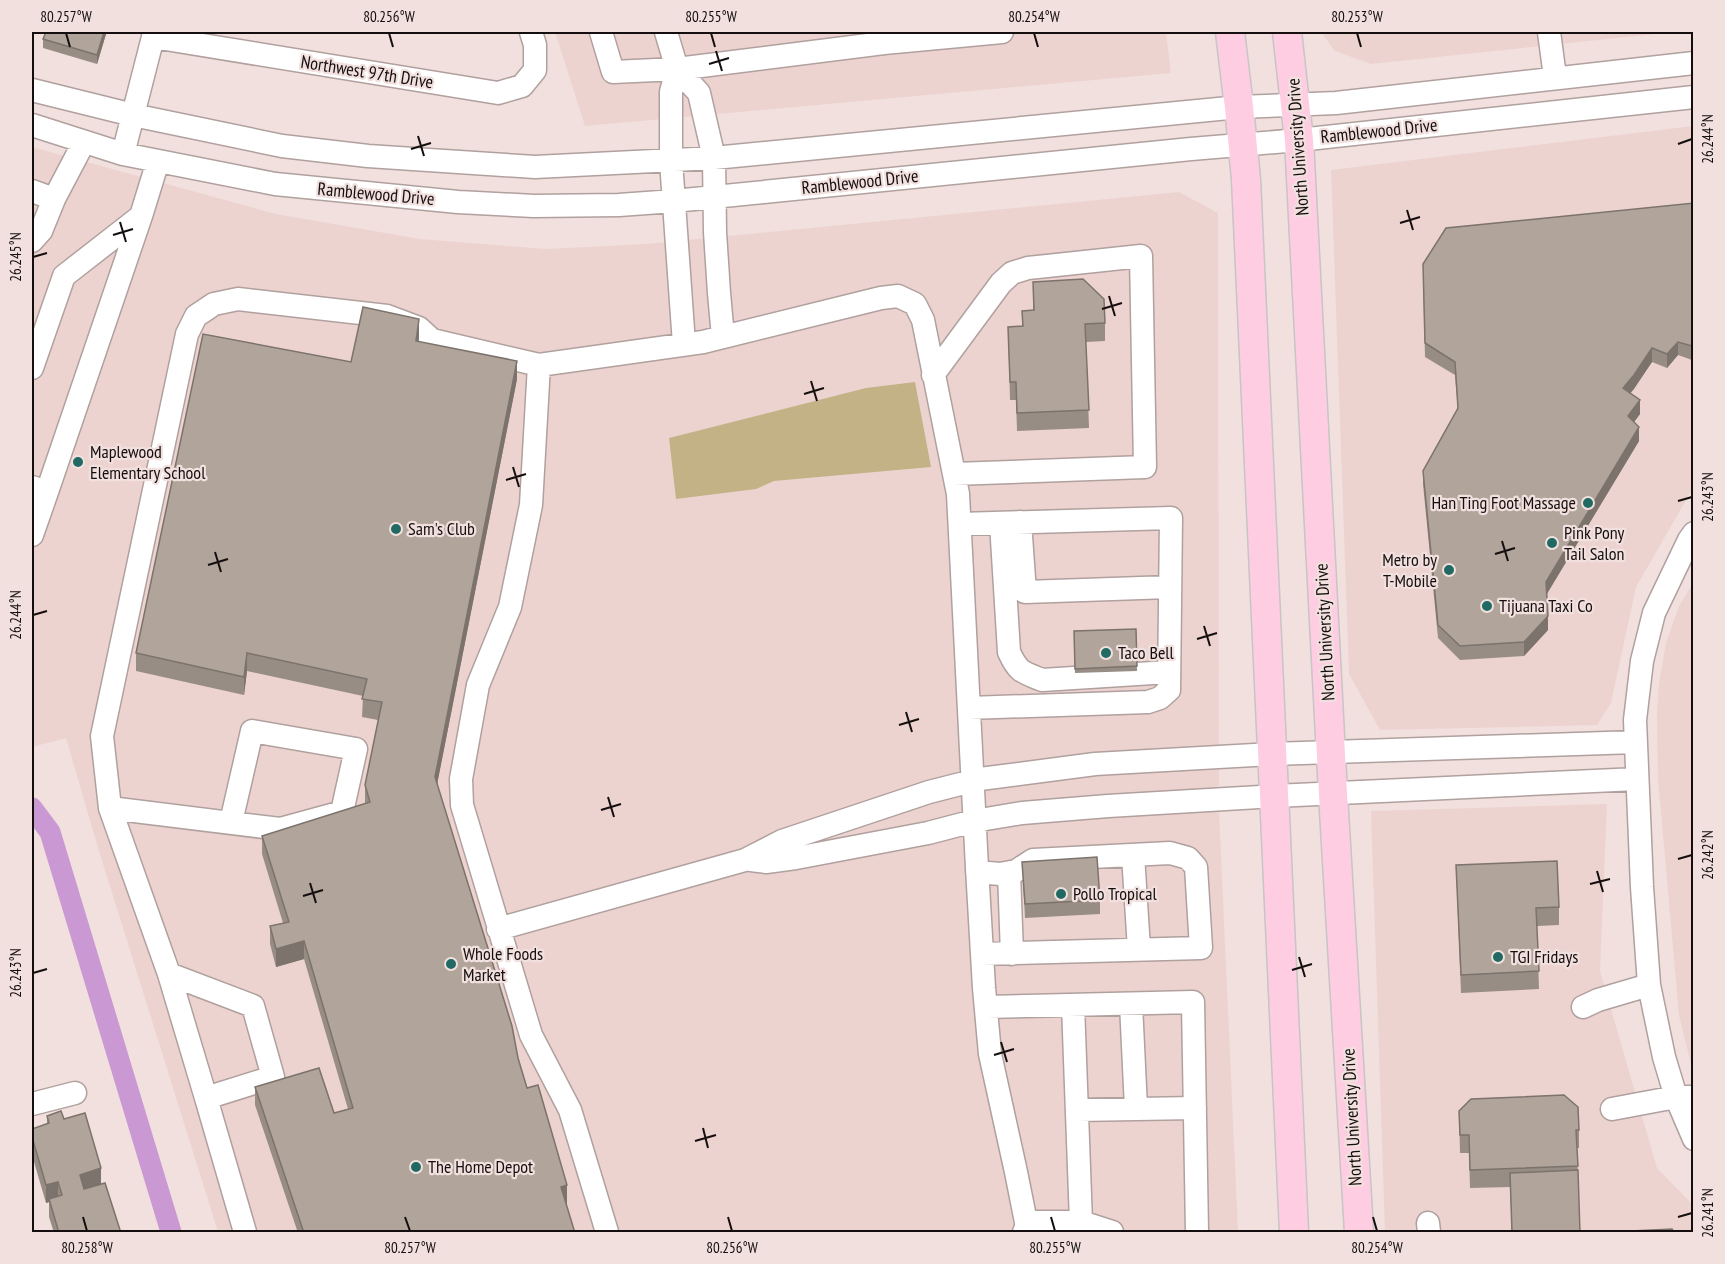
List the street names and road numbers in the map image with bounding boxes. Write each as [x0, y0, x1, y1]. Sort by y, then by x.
street label: Northwest 97th Drive [299, 50, 435, 93]
street label: North University Drive [1281, 78, 1314, 216]
street label: Ramblewood Drive [1319, 113, 1438, 148]
street label: Ramblewood Drive [800, 164, 919, 199]
street label: Ramblewood Drive [317, 177, 435, 210]
street label: North University Drive [1309, 563, 1340, 701]
street label: North University Drive [1336, 1048, 1367, 1186]

